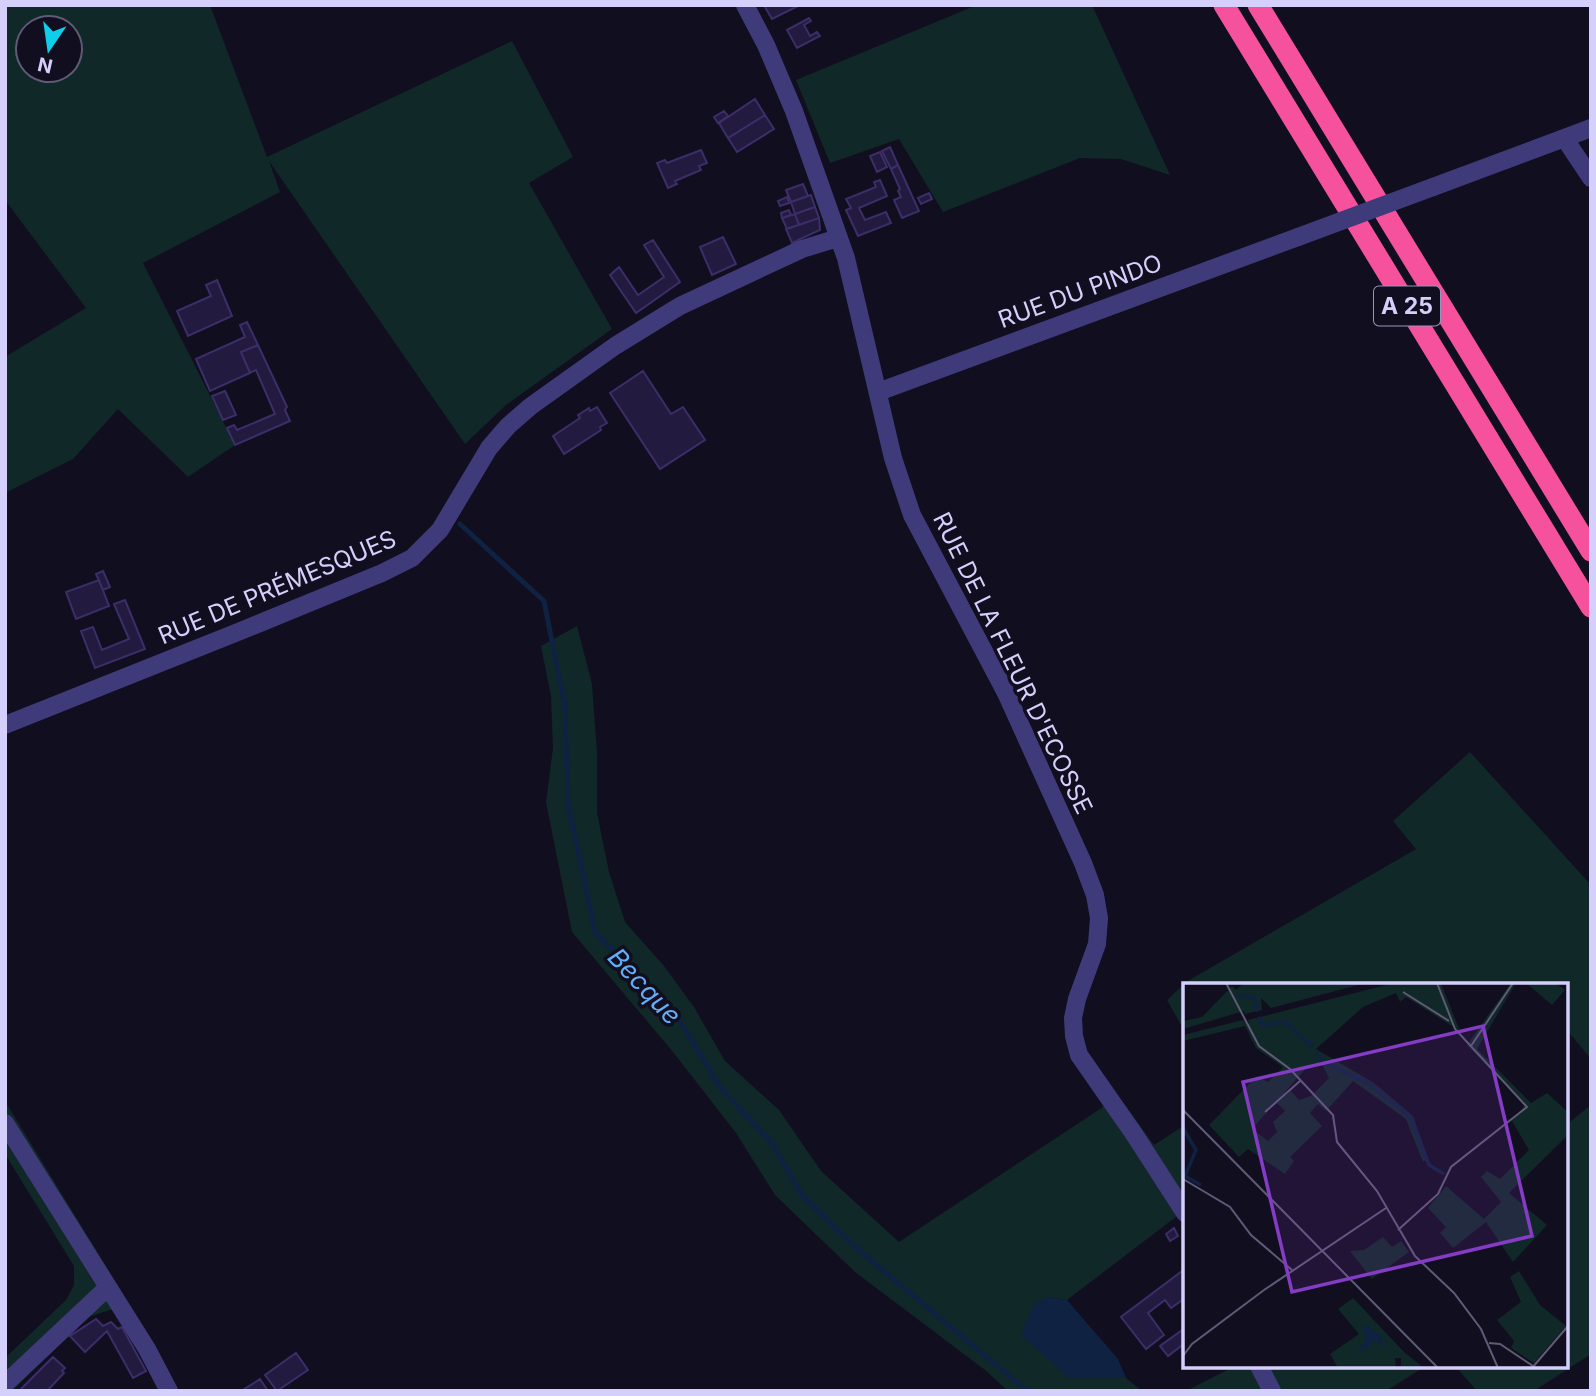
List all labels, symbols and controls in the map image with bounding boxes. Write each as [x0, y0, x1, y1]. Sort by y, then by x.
north arrow [14, 14, 84, 84]
text: N [36, 52, 55, 78]
street label: RUE DU PINDO [994, 248, 1166, 334]
road number: A 25 [1374, 286, 1440, 326]
street label: RUE DE LA FLEUR D'ECOSSE [927, 507, 1099, 819]
street label: RUE DE PRÉMESQUES [153, 523, 400, 650]
water label: Becque [602, 941, 688, 1031]
inset map [1183, 983, 1568, 1368]

